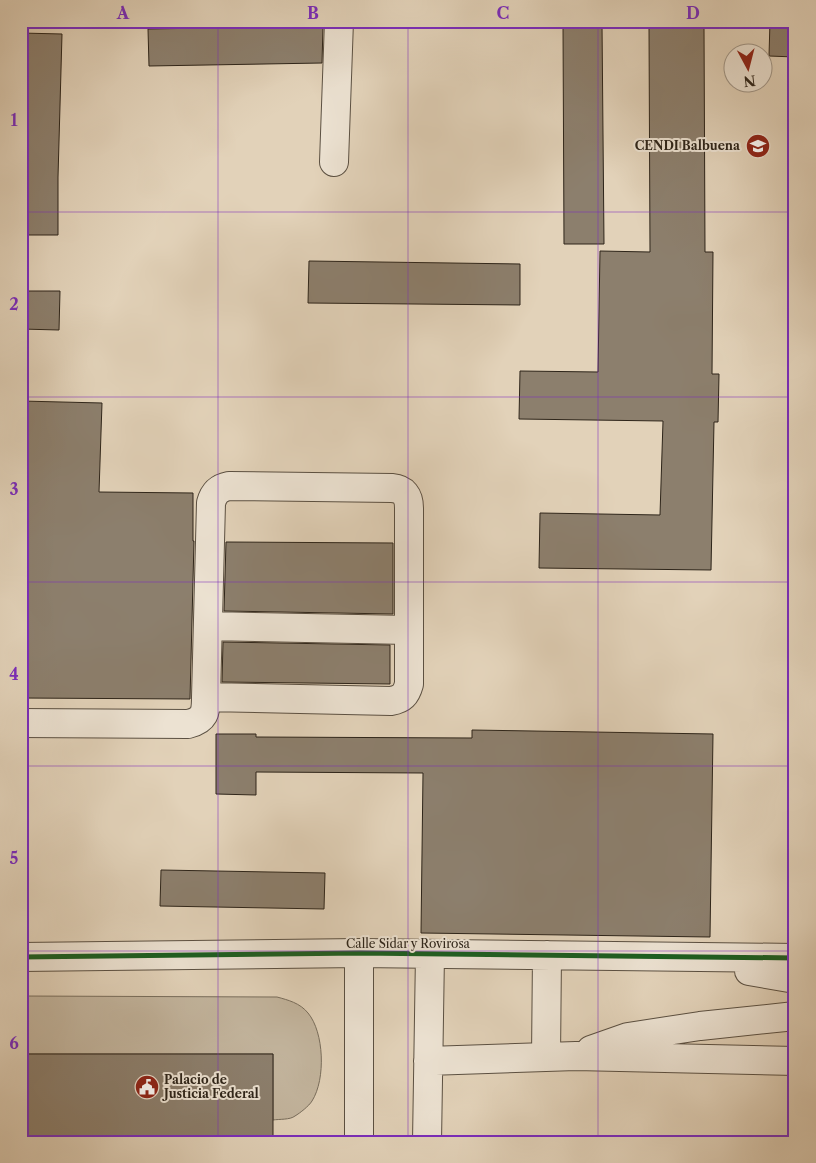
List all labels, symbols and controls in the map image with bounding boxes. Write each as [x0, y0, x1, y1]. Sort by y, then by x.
text: A [116, 3, 130, 23]
text: B [307, 3, 319, 23]
text: C [497, 3, 509, 23]
text: D [686, 3, 700, 23]
north arrow [724, 42, 774, 92]
text: N [742, 71, 757, 91]
text: 1 [10, 110, 18, 130]
school or university icon: CENDI Balbuena [745, 133, 771, 159]
place label: CENDI Balbuena [635, 138, 741, 153]
text: 2 [9, 294, 19, 314]
text: 3 [9, 479, 19, 499]
text: 4 [9, 664, 19, 684]
text: 5 [10, 848, 19, 868]
street label: Calle Sidar y Rovirosa [346, 936, 471, 951]
text: 6 [9, 1033, 19, 1053]
place label: Palacio de Justicia Federal [162, 1072, 259, 1101]
public building icon: Palacio de Justicia Federal [134, 1074, 160, 1100]

